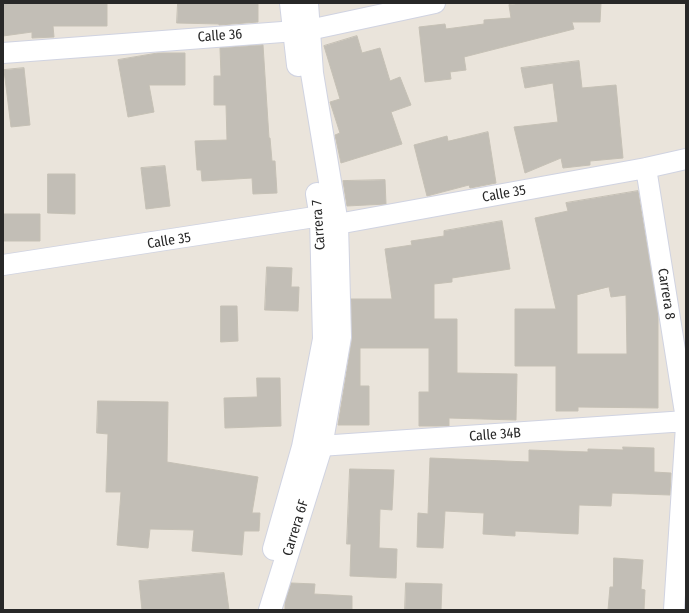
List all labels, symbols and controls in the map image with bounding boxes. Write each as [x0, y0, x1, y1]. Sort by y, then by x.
street label: Calle 36 [197, 26, 243, 46]
street label: Calle 35 [481, 182, 527, 206]
street label: Carrera 7 [309, 199, 329, 251]
street label: Calle 35 [146, 229, 192, 253]
street label: Carrera 8 [654, 267, 678, 321]
street label: Calle 34B [469, 425, 521, 445]
street label: Carrera 6F [280, 498, 312, 558]

